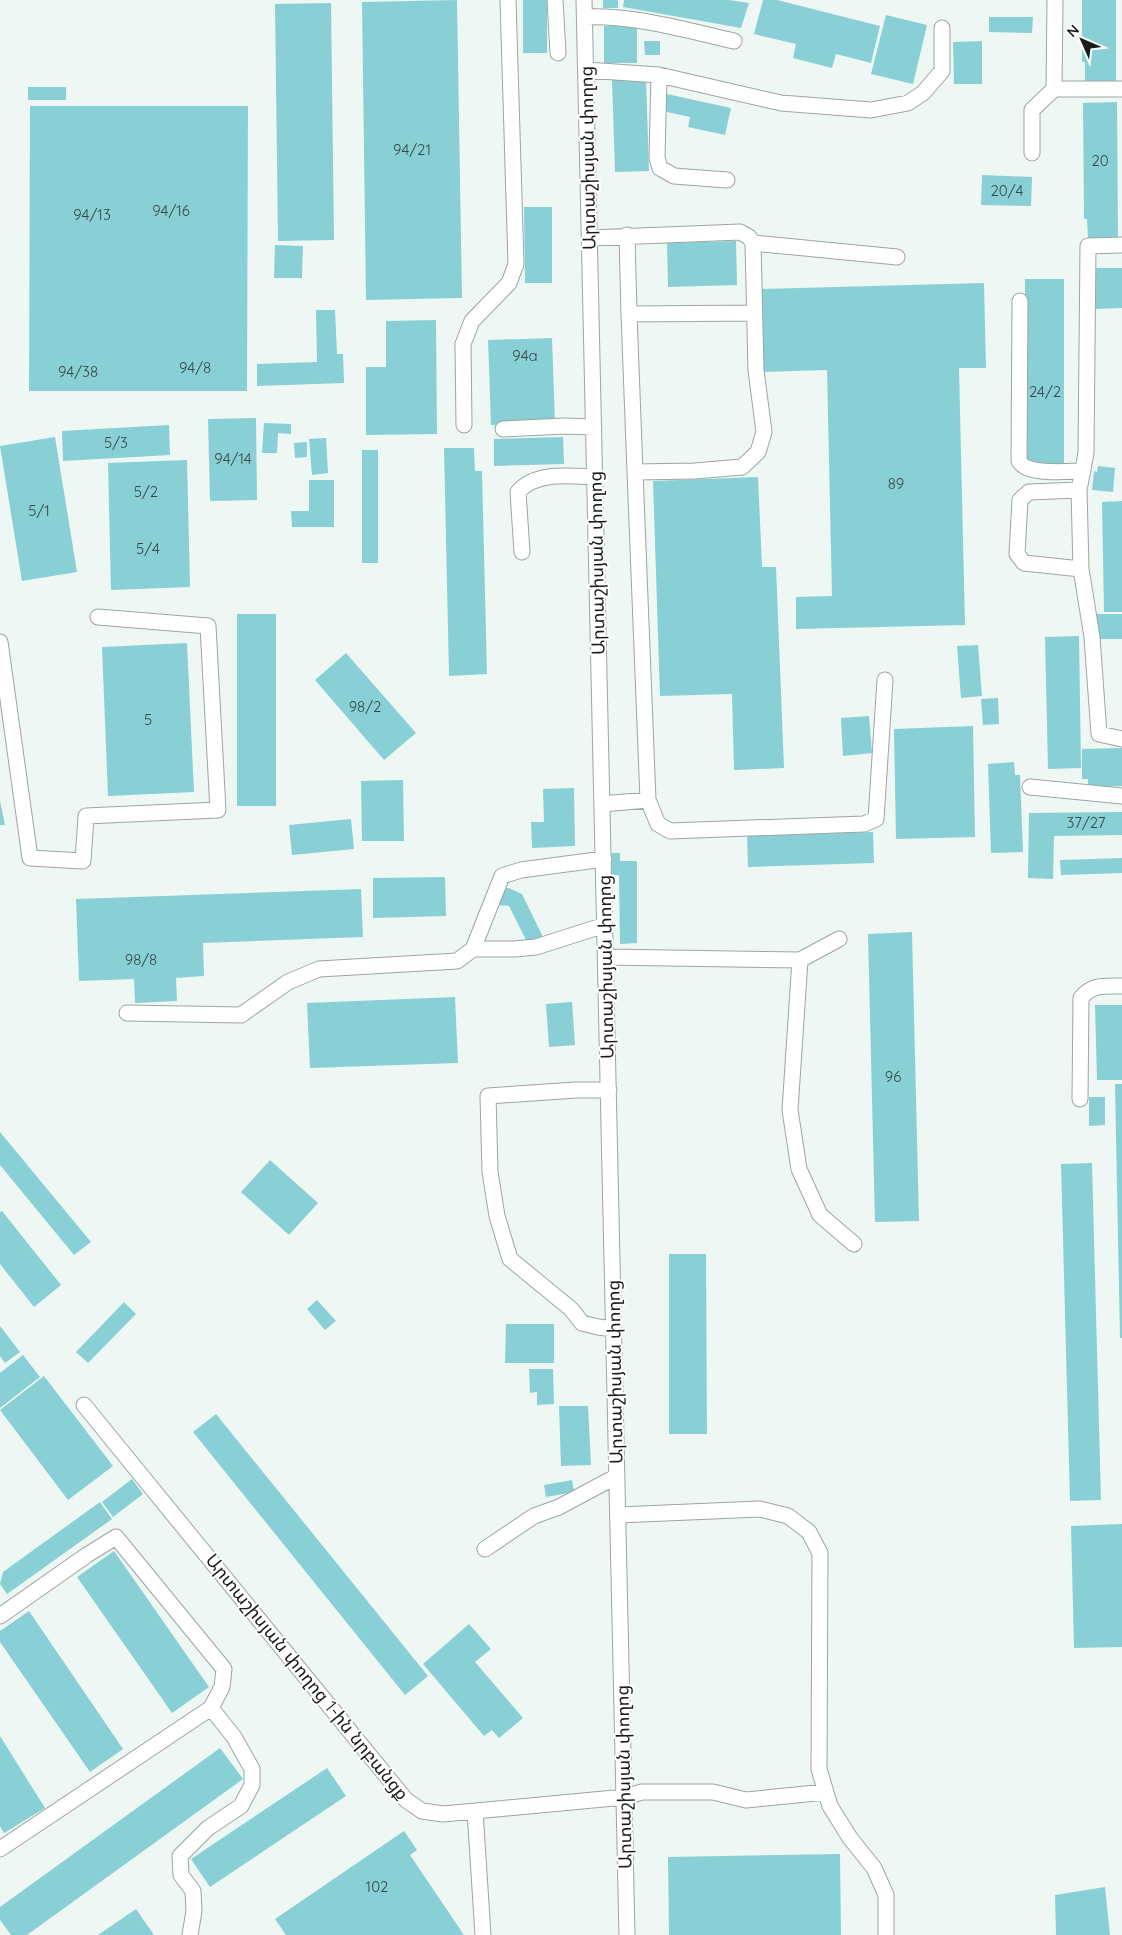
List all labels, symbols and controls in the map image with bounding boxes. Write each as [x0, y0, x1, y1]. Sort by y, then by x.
north arrow [1057, 15, 1107, 65]
text: N [1063, 21, 1083, 41]
street label: Արտաշիսյան փողոց [574, 66, 601, 250]
house number: 94/21 [393, 140, 431, 159]
house number: 20 [1091, 151, 1109, 170]
house number: 20/4 [991, 181, 1024, 200]
house number: 94/16 [152, 201, 190, 220]
house number: 94/13 [73, 205, 111, 224]
house number: 94a [512, 346, 538, 365]
house number: 94/8 [179, 358, 211, 377]
house number: 94/38 [58, 362, 98, 381]
house number: 24/2 [1029, 382, 1061, 401]
house number: 5/3 [104, 433, 128, 452]
house number: 94/14 [214, 449, 252, 468]
street label: Արտաշիսյան փողոց [583, 471, 610, 655]
house number: 89 [888, 474, 904, 493]
house number: 5/2 [134, 482, 158, 501]
house number: 5/1 [28, 501, 50, 520]
house number: 5/4 [136, 539, 160, 558]
house number: 98/2 [349, 697, 381, 716]
house number: 5 [144, 710, 152, 729]
house number: 37/27 [1066, 813, 1106, 832]
street label: Արտաշիսյան փողոց [592, 875, 619, 1059]
house number: 98/8 [125, 950, 157, 969]
house number: 96 [885, 1067, 901, 1086]
street label: Արտաշիսյան փողոց [601, 1280, 628, 1464]
street label: Արտաշիսյան փողոց 1-ին նրբանցք [201, 1549, 414, 1805]
street label: Արտաշիսյան փողոց [610, 1685, 637, 1869]
house number: 102 [366, 1877, 388, 1896]

